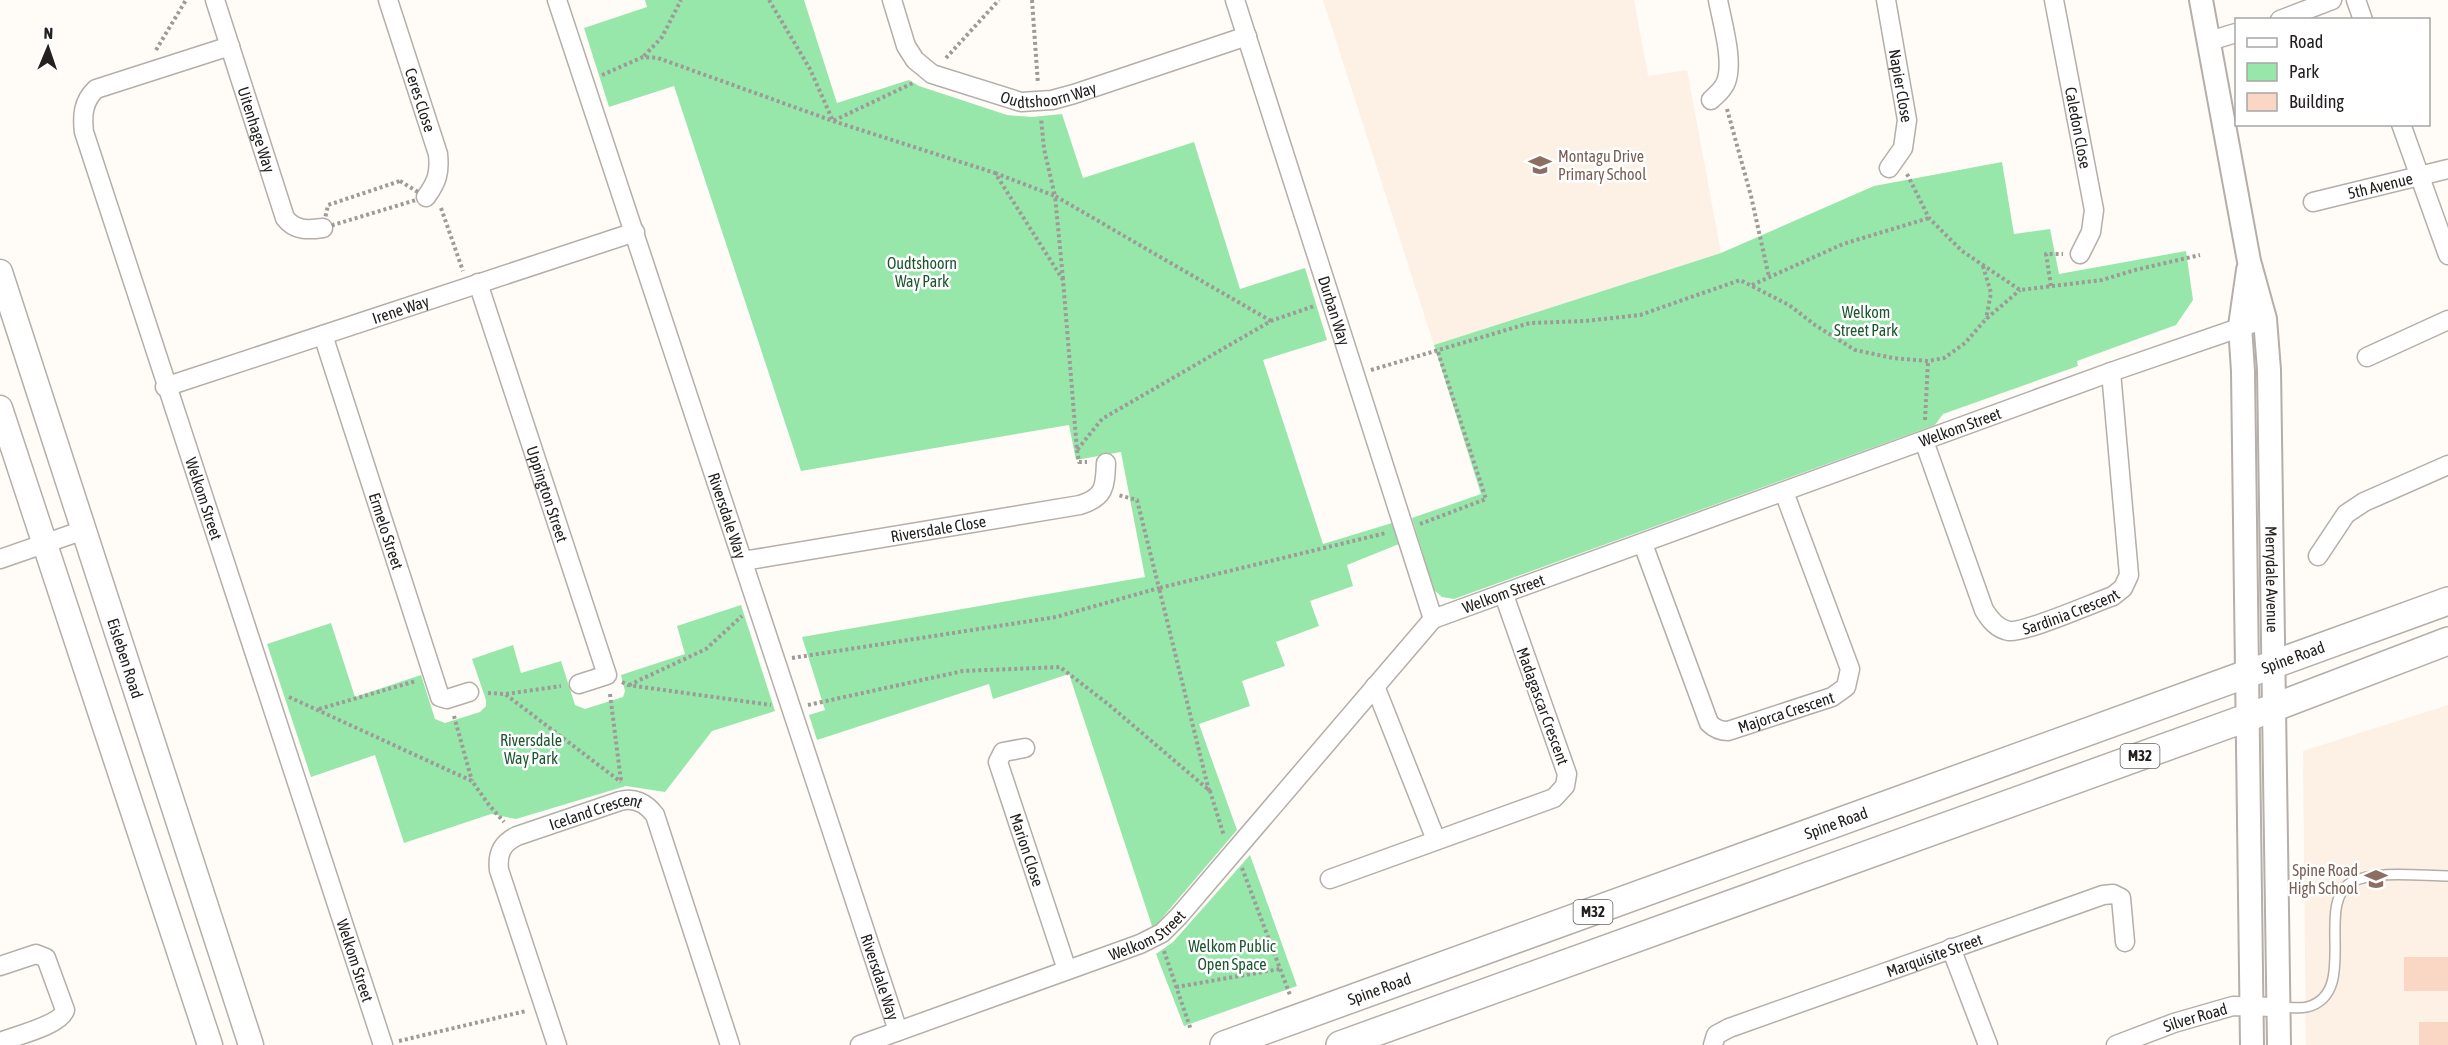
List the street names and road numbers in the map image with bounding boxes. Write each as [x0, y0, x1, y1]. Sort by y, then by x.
street label: Napier Close [1886, 48, 1916, 124]
street label: Ceres Close [402, 66, 439, 134]
street label: Oudtshoorn Way [998, 78, 1099, 111]
street label: Uitenhage Way [234, 84, 279, 175]
street label: Caledon Close [2062, 85, 2095, 170]
street label: 5th Avenue [2346, 169, 2414, 202]
street label: Durban Way [1315, 274, 1354, 348]
street label: Irene Way [370, 291, 432, 327]
street label: Welkom Street [1917, 404, 2004, 450]
street label: Uppington Street [523, 444, 572, 545]
street label: Welkom Street [182, 455, 226, 542]
street label: Riversdale Way [705, 470, 750, 562]
street label: Ermelo Street [366, 491, 407, 572]
street label: Riversdale Close [889, 512, 987, 545]
street label: Merrydale Avenue [2262, 526, 2282, 633]
street label: Welkom Street [1460, 570, 1547, 616]
street label: Sardinia Crescent [2020, 585, 2123, 638]
street label: Eisleben Road [104, 616, 147, 700]
street label: Spine Road [2259, 638, 2327, 677]
street label: Madagascar Crescent [1512, 645, 1573, 768]
street label: Majorca Crescent [1736, 688, 1837, 736]
road number: M32 [2120, 744, 2160, 768]
street label: Iceland Crescent [547, 791, 646, 833]
street label: Spine Road [1802, 803, 1870, 843]
street label: Marion Close [1007, 811, 1048, 889]
road number: M32 [1574, 900, 1612, 924]
street label: Welkom Street [1106, 906, 1189, 964]
street label: Welkom Street [333, 917, 377, 1004]
street label: Marquisite Street [1884, 930, 1985, 980]
street label: Riversdale Way [858, 932, 903, 1023]
street label: Spine Road [1345, 969, 1413, 1008]
street label: Silver Road [2161, 999, 2229, 1035]

